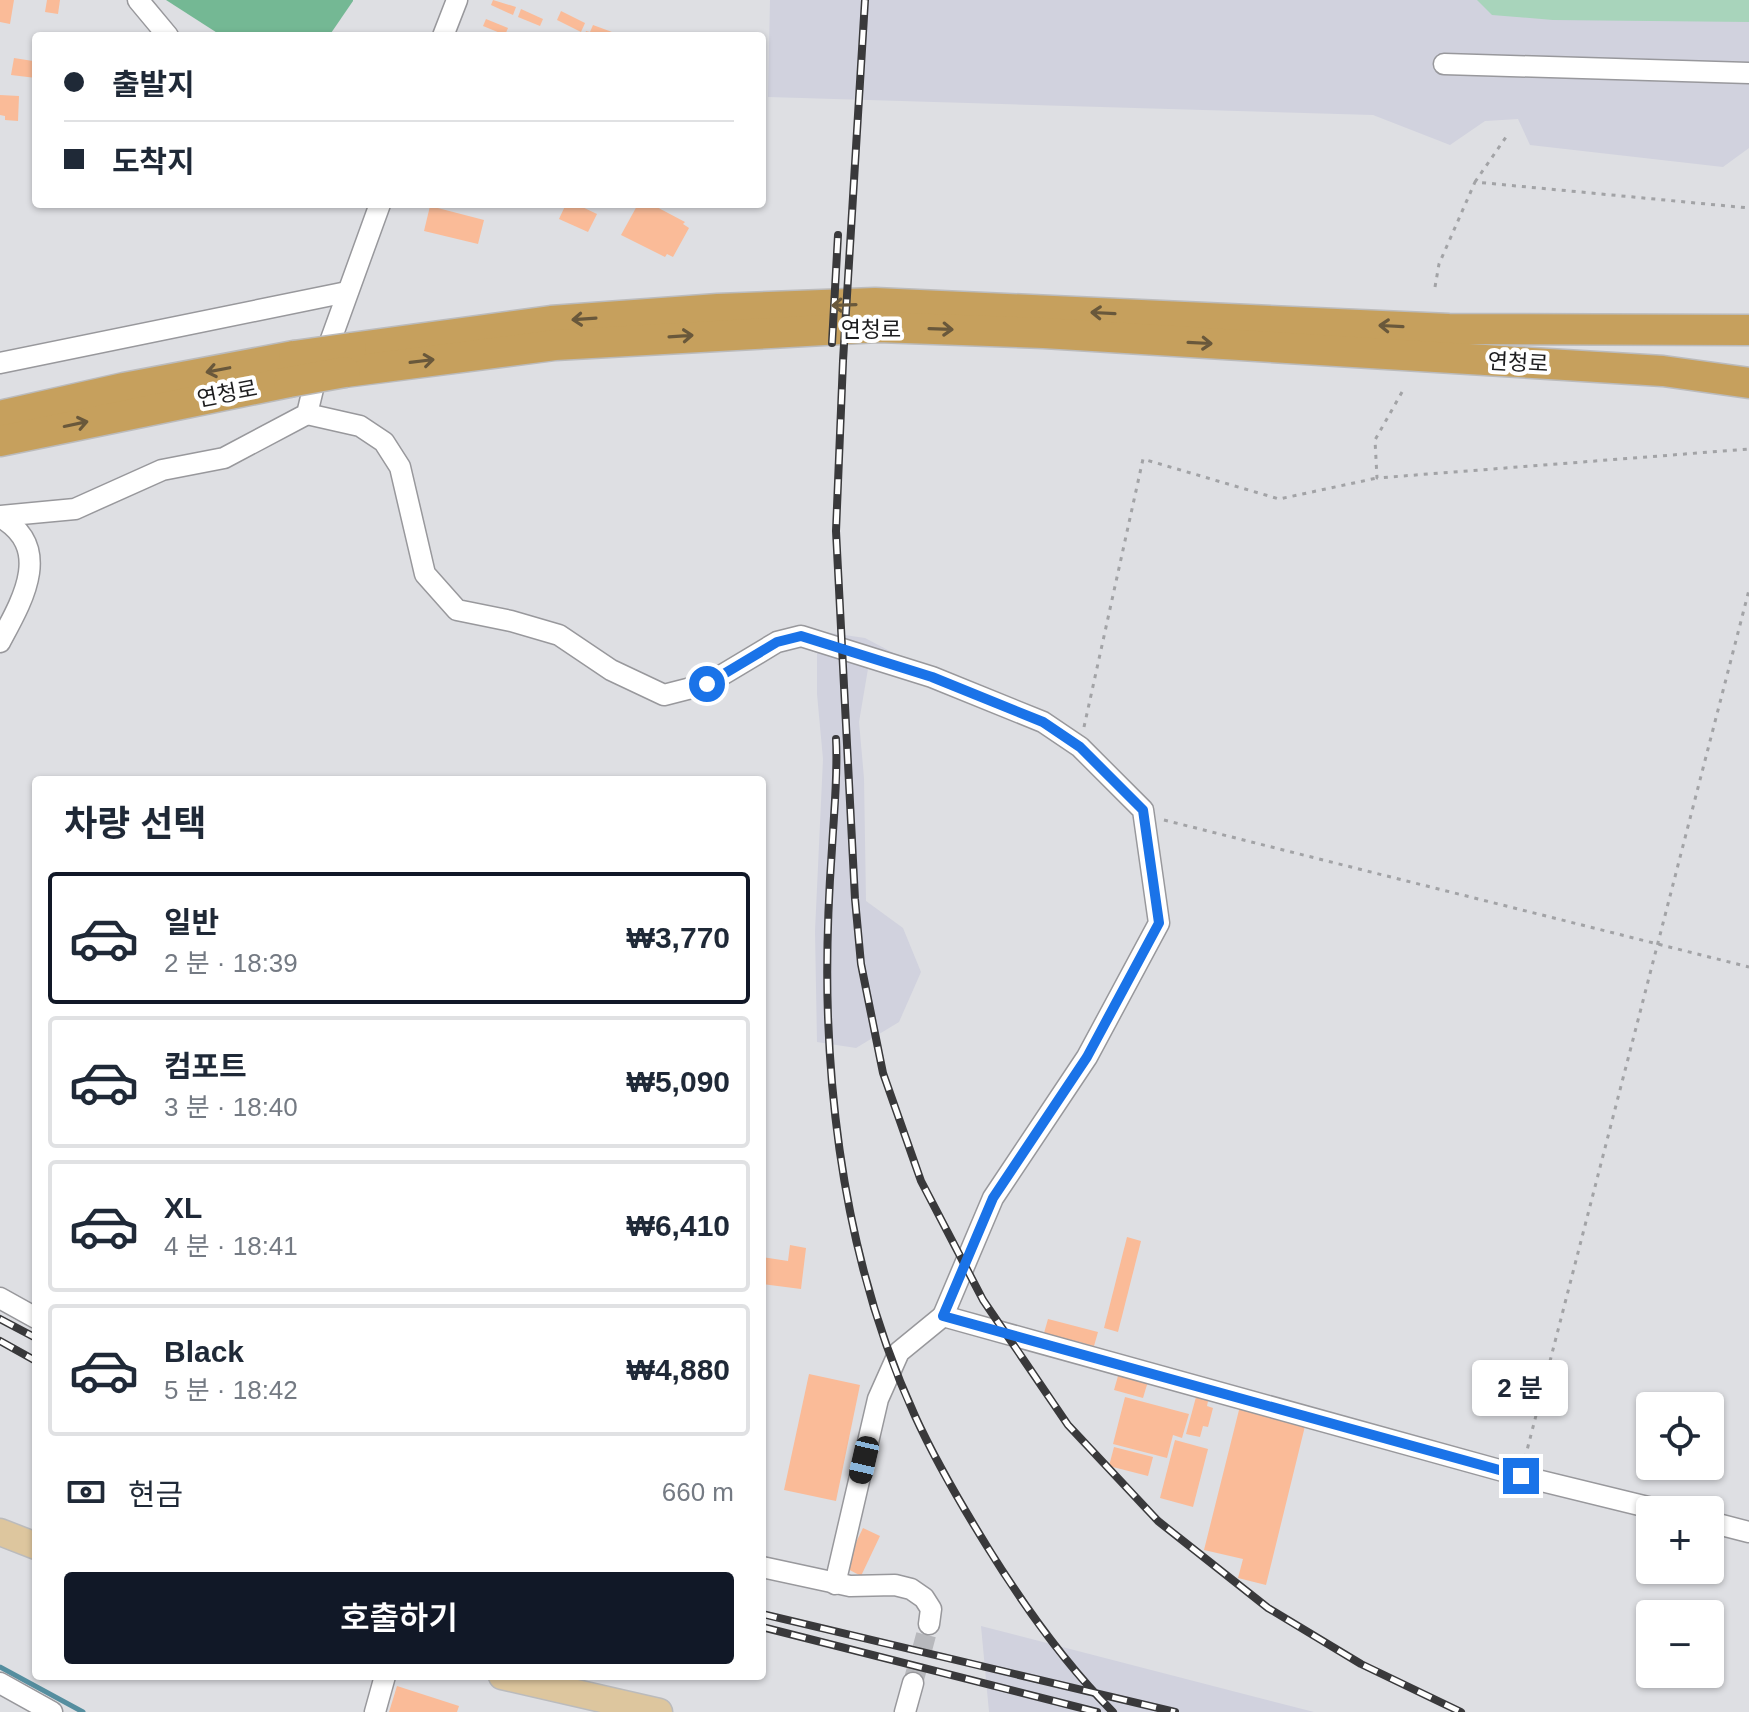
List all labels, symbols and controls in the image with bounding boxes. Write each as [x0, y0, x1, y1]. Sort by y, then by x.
text: 출발지 [112, 68, 195, 101]
text: 도착지 [112, 145, 195, 178]
one-way arrow [831, 297, 858, 312]
one-way arrow [1090, 306, 1117, 321]
one-way arrow [571, 312, 598, 327]
street label: 연청로 [841, 317, 901, 342]
one-way arrow [1378, 318, 1405, 333]
one-way arrow [927, 322, 953, 337]
one-way arrow [667, 328, 694, 343]
one-way arrow [1186, 336, 1213, 351]
street label: 연청로 [1487, 348, 1549, 377]
one-way arrow [409, 353, 434, 368]
one-way arrow [206, 364, 231, 379]
street label: 연청로 [195, 375, 259, 412]
one-way arrow [63, 416, 88, 431]
route start [689, 666, 725, 702]
text: 차량 선택 [64, 803, 206, 844]
icon: car [68, 902, 140, 974]
text: 일반 [164, 906, 219, 939]
text: ₩3,770 [627, 921, 730, 954]
text: 2 분 · 18:39 [164, 948, 298, 978]
icon: car [68, 1046, 140, 1118]
text: 컴포트 [164, 1050, 247, 1083]
text: ₩5,090 [627, 1065, 730, 1098]
text: 3 분 · 18:40 [164, 1092, 298, 1122]
icon: car [68, 1190, 140, 1262]
text: XL [164, 1191, 202, 1224]
text: ₩6,410 [627, 1209, 730, 1242]
text: 4 분 · 18:41 [164, 1231, 298, 1261]
icon: car [68, 1334, 140, 1406]
text: Black [164, 1335, 244, 1368]
text: ₩4,880 [627, 1353, 730, 1386]
callout: 2 분 [1473, 1360, 1569, 1416]
text: 2 분 [1497, 1373, 1543, 1403]
text: 5 분 · 18:42 [164, 1375, 298, 1405]
map controls [1636, 1392, 1724, 1688]
button: locate [1636, 1392, 1724, 1480]
car [847, 1434, 881, 1486]
route end [1503, 1458, 1539, 1494]
icon: cash [64, 1470, 108, 1514]
text: 660 m [662, 1477, 734, 1507]
text: 현금 [128, 1478, 183, 1511]
button: + [1636, 1496, 1724, 1584]
button: 호출하기 [64, 1572, 734, 1664]
button: − [1636, 1600, 1724, 1688]

